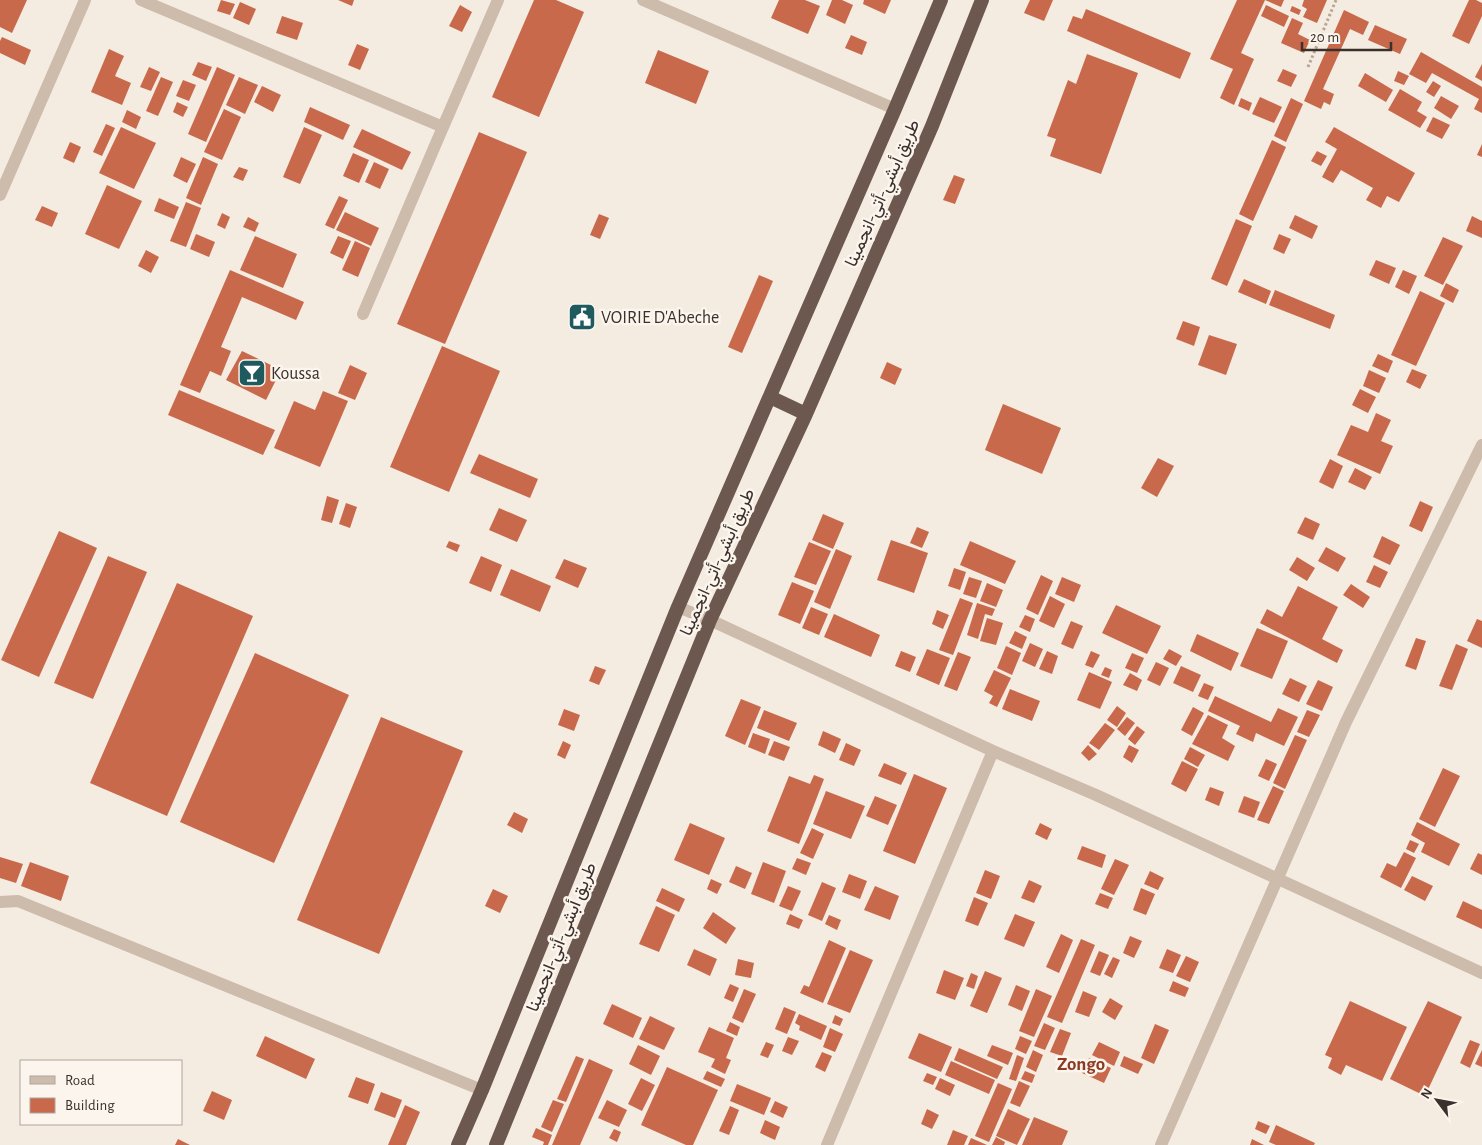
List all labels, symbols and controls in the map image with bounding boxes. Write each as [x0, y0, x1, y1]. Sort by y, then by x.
scale bar [1302, 20, 1391, 52]
text: 20 m [1310, 30, 1339, 45]
street label: طريق أبشي-أتي-انجمينا [841, 116, 928, 272]
public building icon: VOIRIE D'Abeche [567, 302, 597, 332]
place label: VOIRIE D'Abeche [601, 309, 719, 327]
bar icon: Koussa [237, 358, 267, 388]
place label: Koussa [271, 365, 320, 383]
street label: طريق أبشي-أتي-انجمينا [676, 485, 763, 641]
street label: طريق أبشي-أتي-انجمينا [522, 859, 605, 1016]
district label: Zongo [1057, 1055, 1105, 1074]
legend [20, 1060, 182, 1125]
text: Road [65, 1073, 95, 1088]
north arrow [1412, 1075, 1462, 1125]
text: N [1418, 1086, 1435, 1101]
text: Building [65, 1098, 115, 1113]

